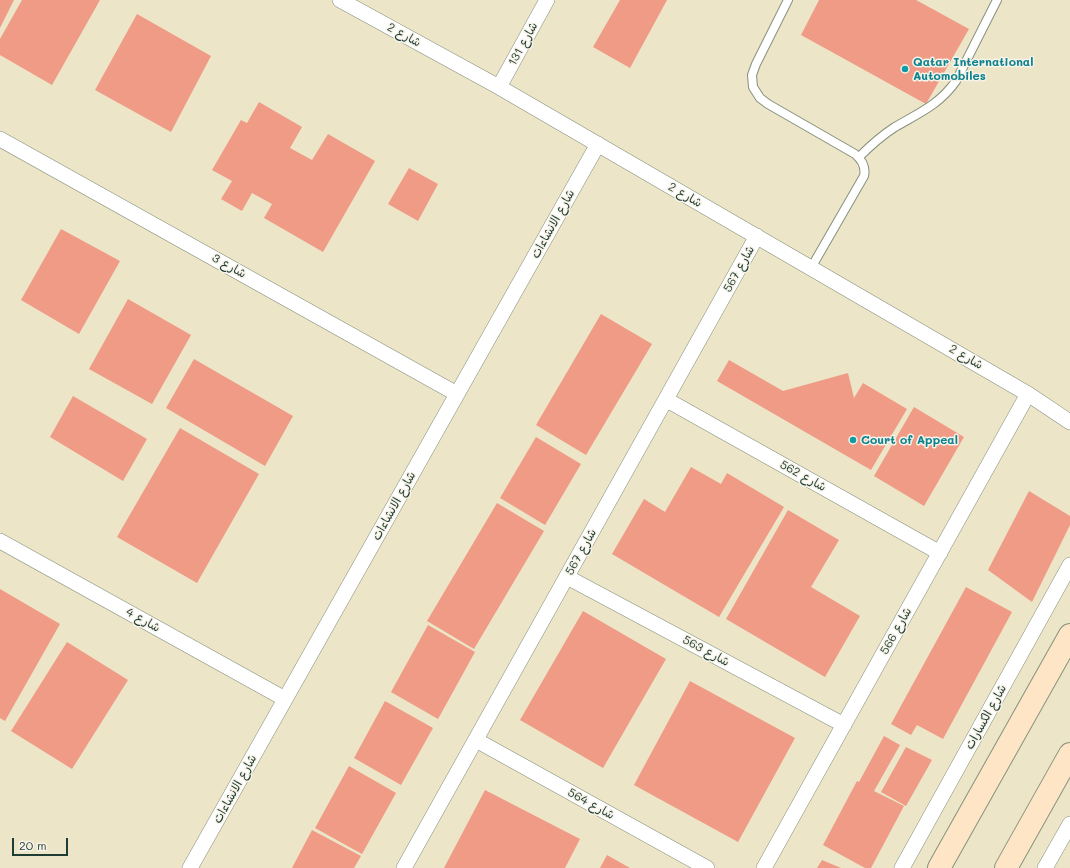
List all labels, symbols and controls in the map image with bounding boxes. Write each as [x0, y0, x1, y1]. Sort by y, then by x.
street label: شارع 2 [385, 20, 423, 50]
street label: شارع 131 [505, 20, 541, 68]
place label: Qatar International Automobiles [913, 55, 1033, 83]
marker: Qatar International Automobiles [900, 64, 910, 74]
street label: شارع 2 [666, 180, 704, 210]
street label: شارع الانشاءات [528, 187, 578, 261]
street label: شارع 567 [720, 243, 758, 295]
street label: شارع 3 [209, 251, 249, 281]
street label: شارع 2 [947, 342, 985, 372]
place label: Court of Appeal [861, 433, 958, 447]
marker: Court of Appeal [848, 435, 858, 445]
street label: شارع 562 [777, 457, 829, 495]
street label: شارع الانشاءات [369, 469, 419, 543]
street label: شارع 567 [562, 526, 600, 578]
street label: شارع 4 [123, 605, 163, 635]
street label: شارع 566 [877, 605, 915, 657]
street label: شارع 563 [680, 633, 732, 669]
street label: شارع الكسارات [962, 682, 1010, 752]
street label: شارع الانشاءات [210, 752, 260, 826]
street label: شارع 564 [565, 785, 617, 823]
scale bar [14, 830, 70, 856]
text: 20 m [19, 837, 47, 853]

